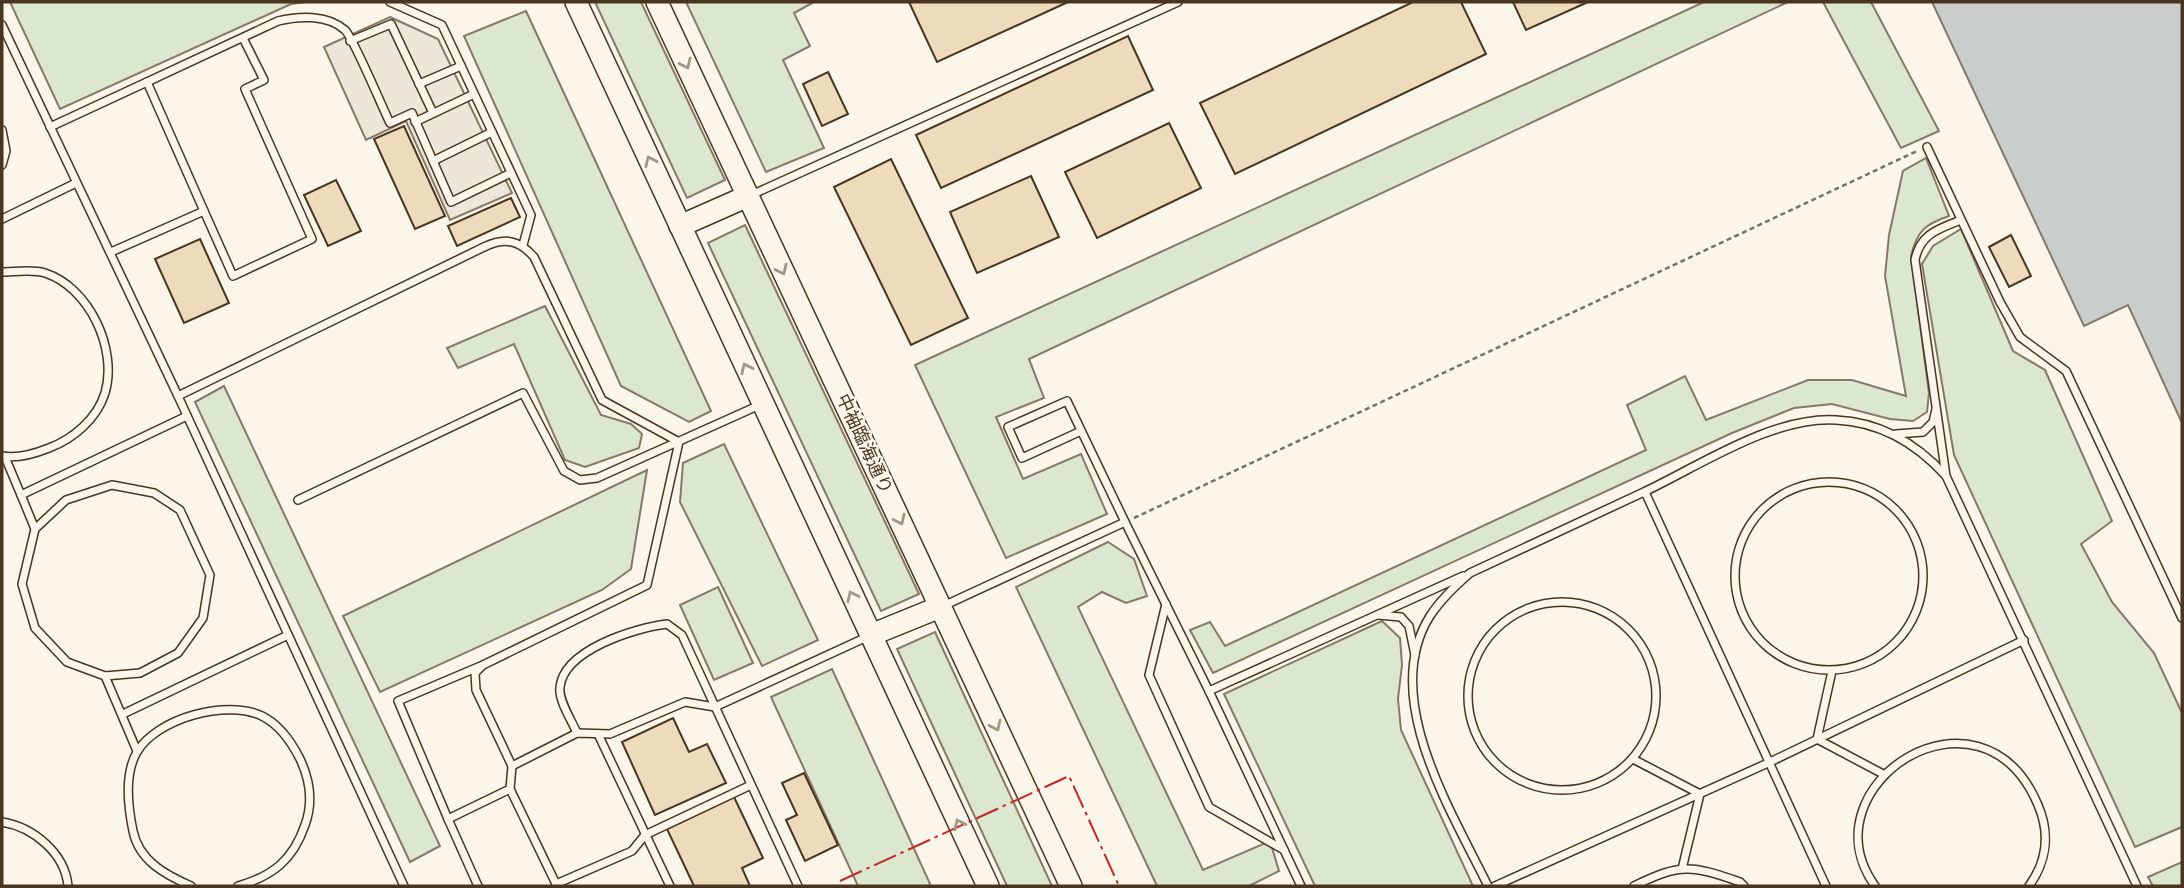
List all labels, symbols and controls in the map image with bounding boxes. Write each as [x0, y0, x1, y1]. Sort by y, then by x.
one-way arrow [678, 56, 692, 69]
one-way arrow [644, 156, 658, 168]
one-way arrow [774, 263, 788, 275]
one-way arrow [740, 362, 754, 375]
street label: 中袖臨海通り [830, 390, 898, 498]
one-way arrow [891, 513, 905, 525]
one-way arrow [847, 591, 861, 603]
one-way arrow [988, 719, 1002, 731]
one-way arrow [953, 819, 967, 832]

